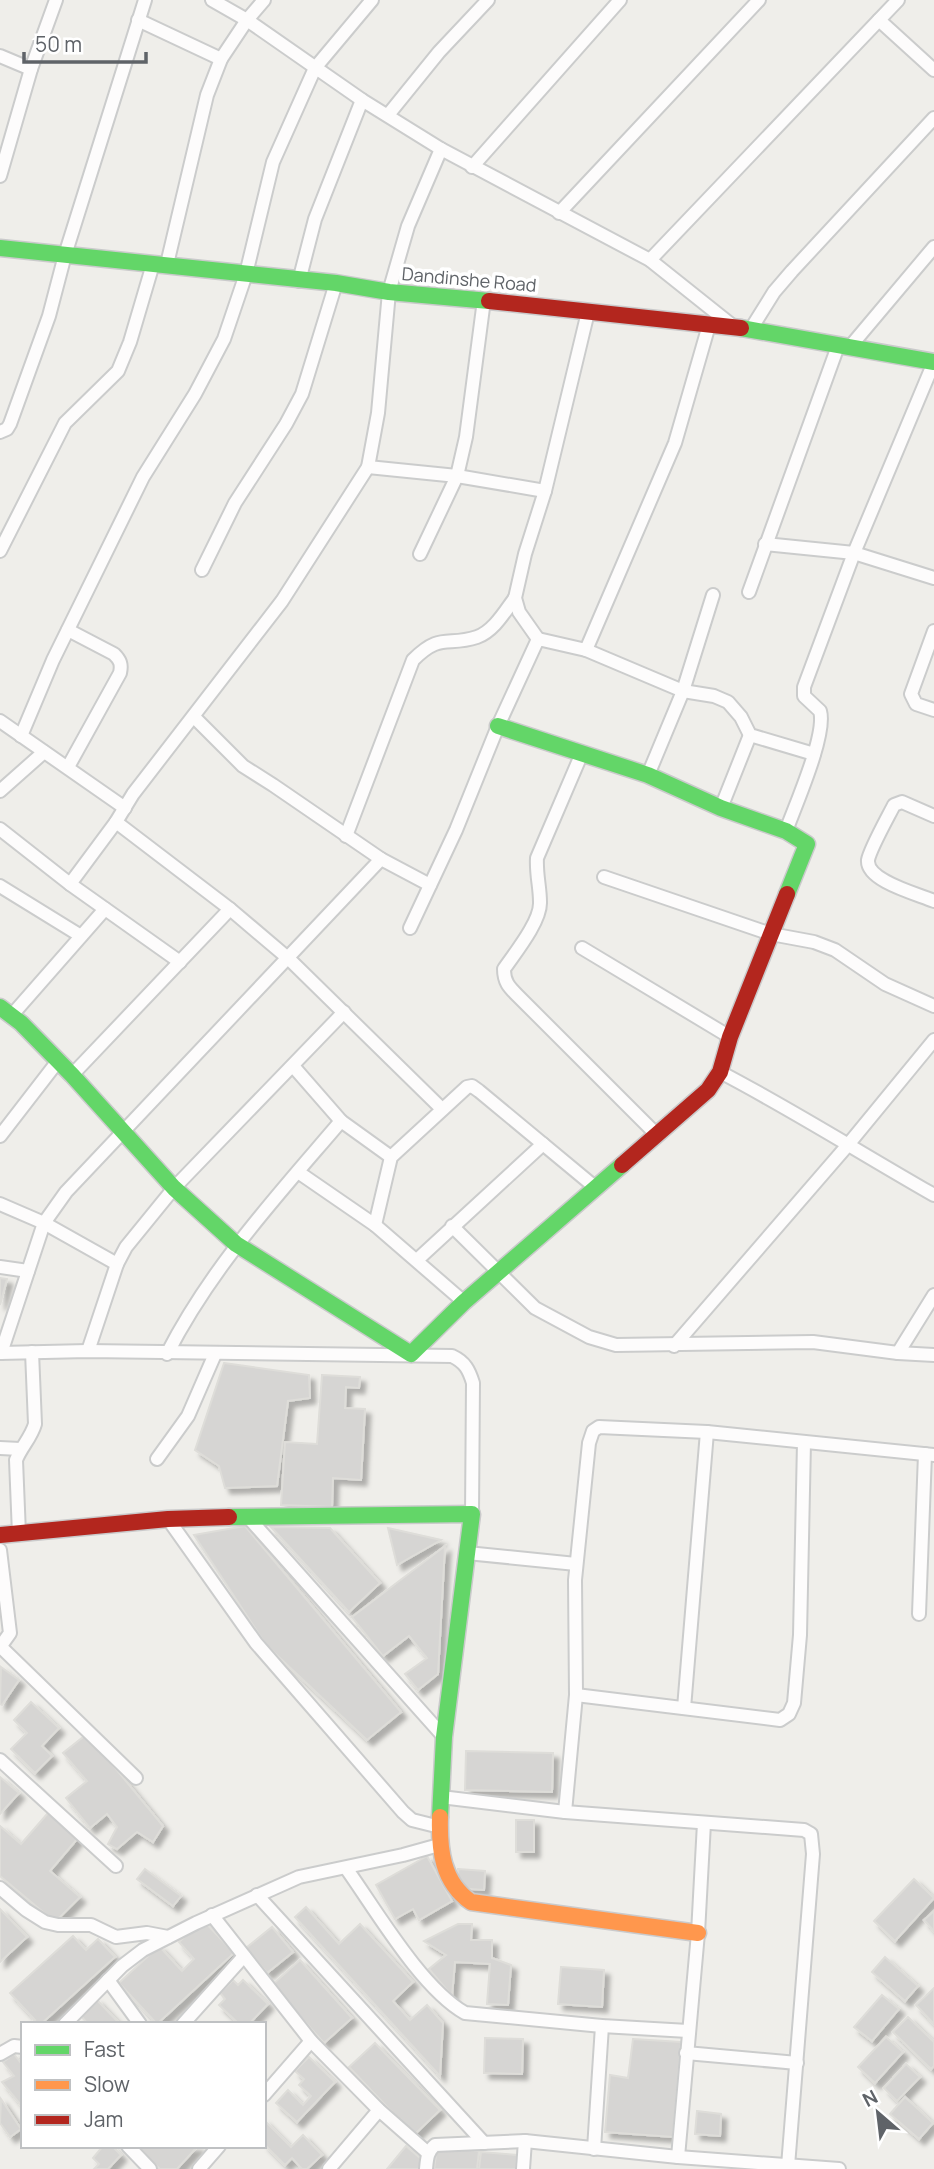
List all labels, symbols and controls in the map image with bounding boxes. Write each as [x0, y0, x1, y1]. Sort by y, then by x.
scale bar [24, 21, 147, 65]
text: 50 m [35, 30, 82, 58]
street label: Dandinshe Road [401, 261, 537, 297]
legend [21, 2022, 266, 2148]
text: Fast [84, 2035, 125, 2063]
text: Slow [84, 2070, 130, 2098]
north arrow [843, 2078, 913, 2148]
text: N [858, 2083, 882, 2113]
text: Jam [84, 2105, 123, 2133]

